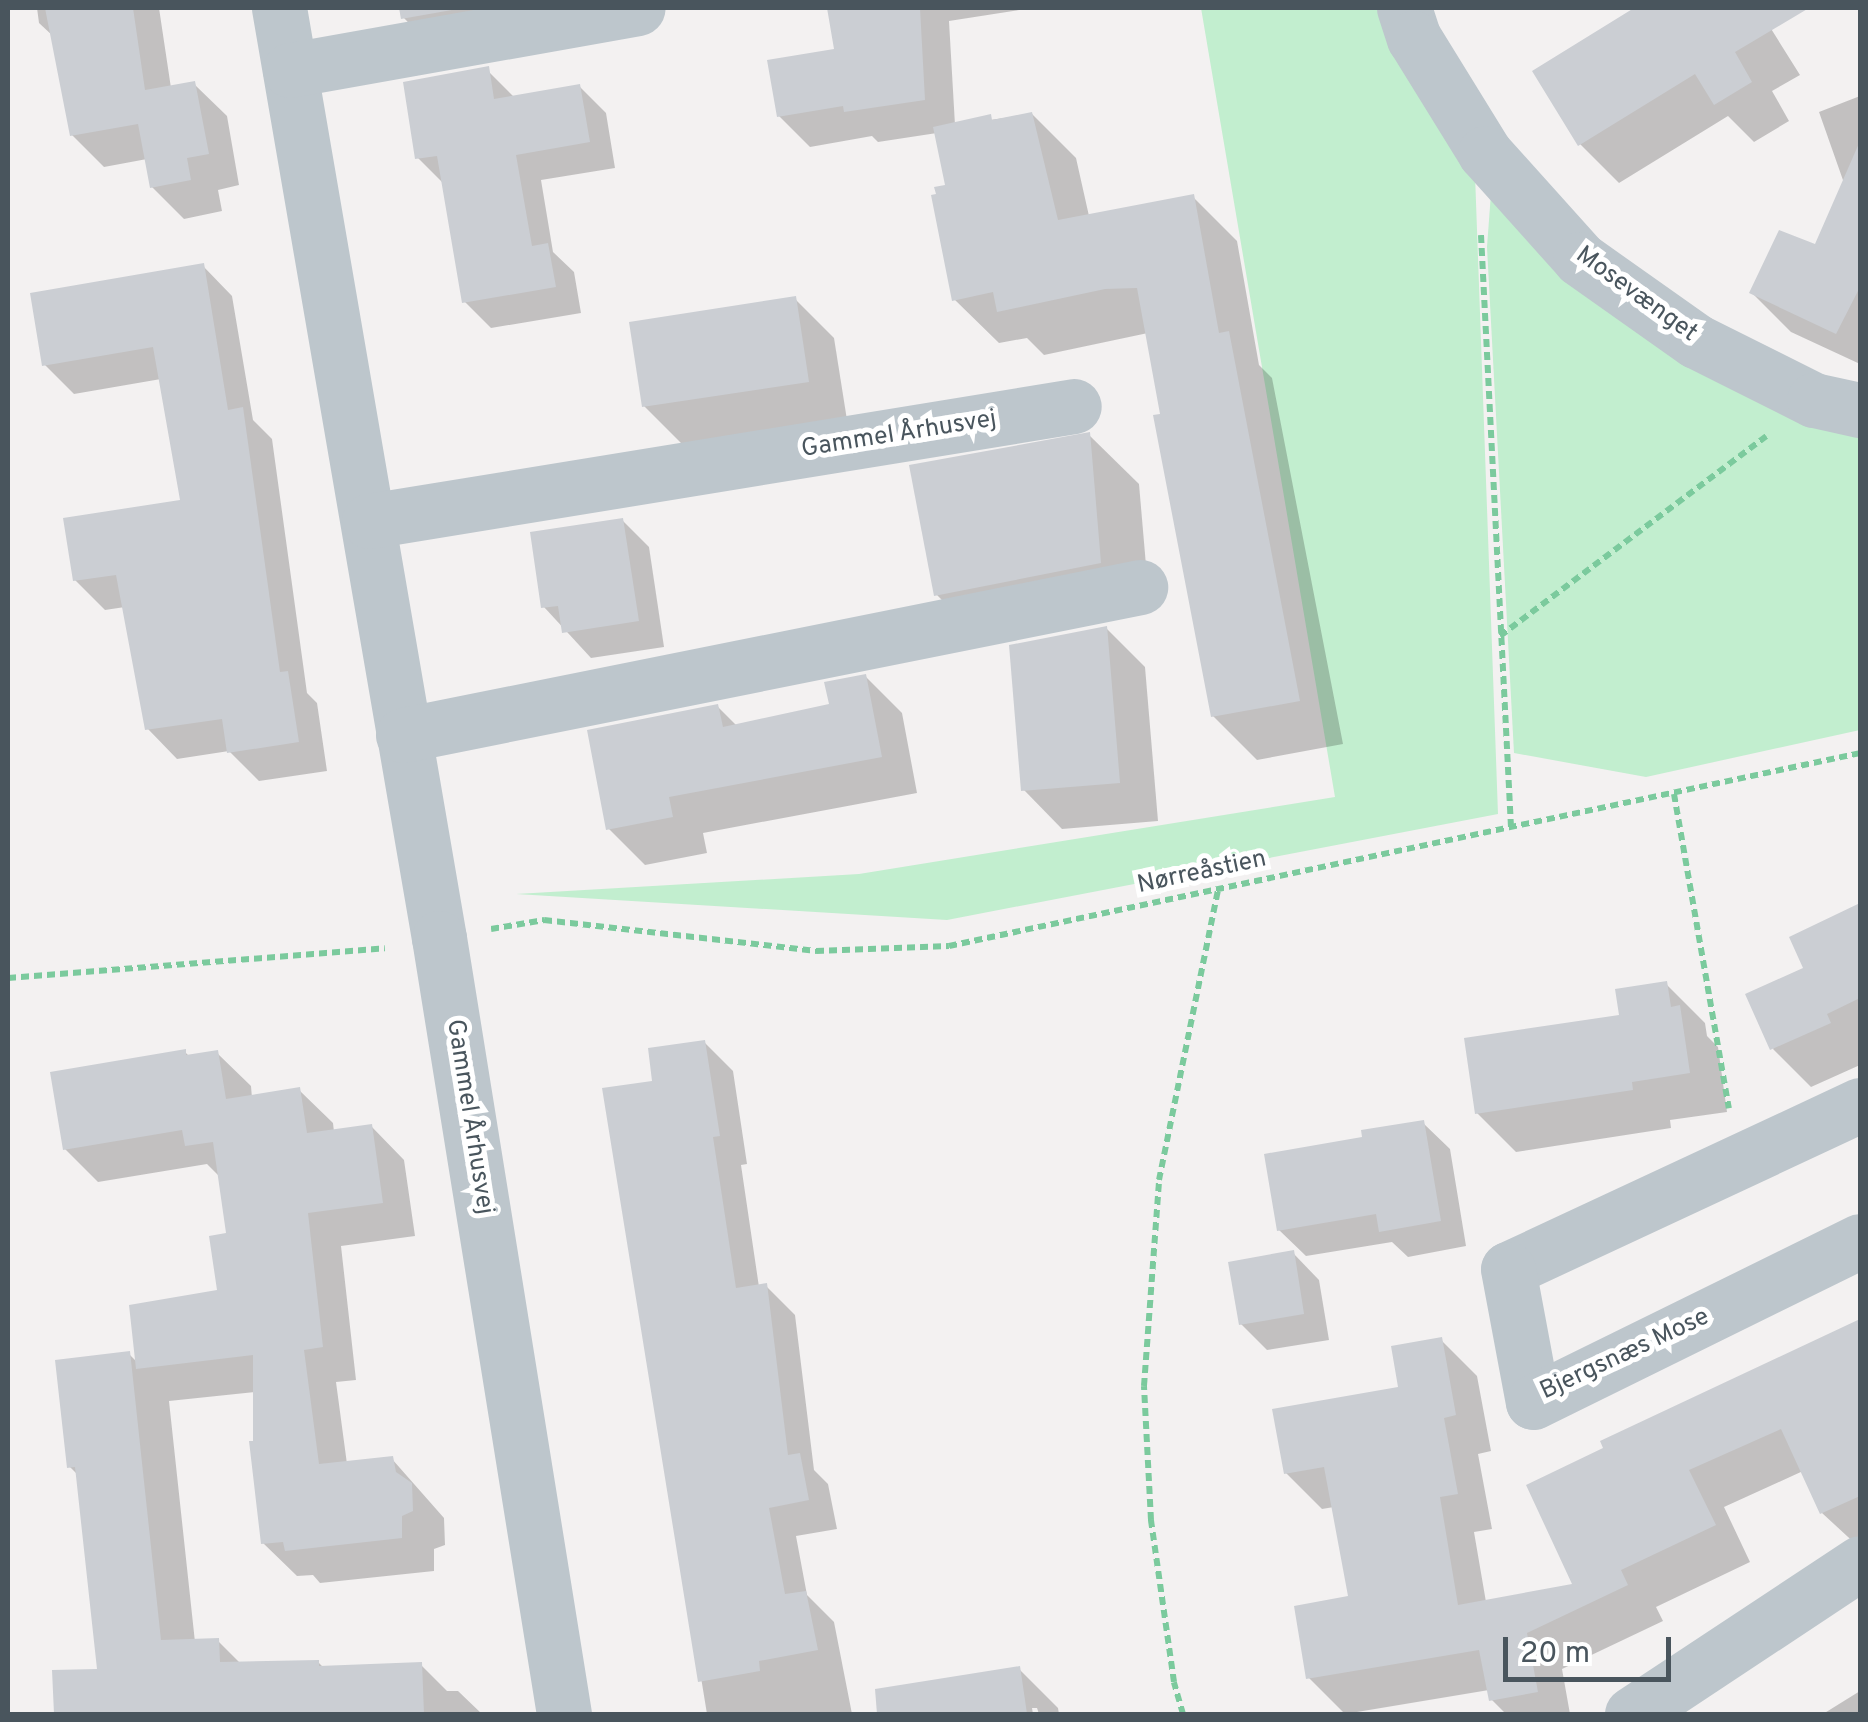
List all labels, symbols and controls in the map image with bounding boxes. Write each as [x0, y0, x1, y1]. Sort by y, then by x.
street label: Mosevænget [1569, 241, 1703, 349]
street label: Gammel Århusvej [799, 405, 999, 465]
street label: Nørreåstien [1135, 845, 1269, 901]
street label: Gammel Århusvej [439, 1017, 499, 1217]
street label: Bjergsnæs Mose [1536, 1303, 1714, 1407]
scale bar [1508, 1617, 1676, 1679]
text: 20 m [1520, 1636, 1590, 1673]

